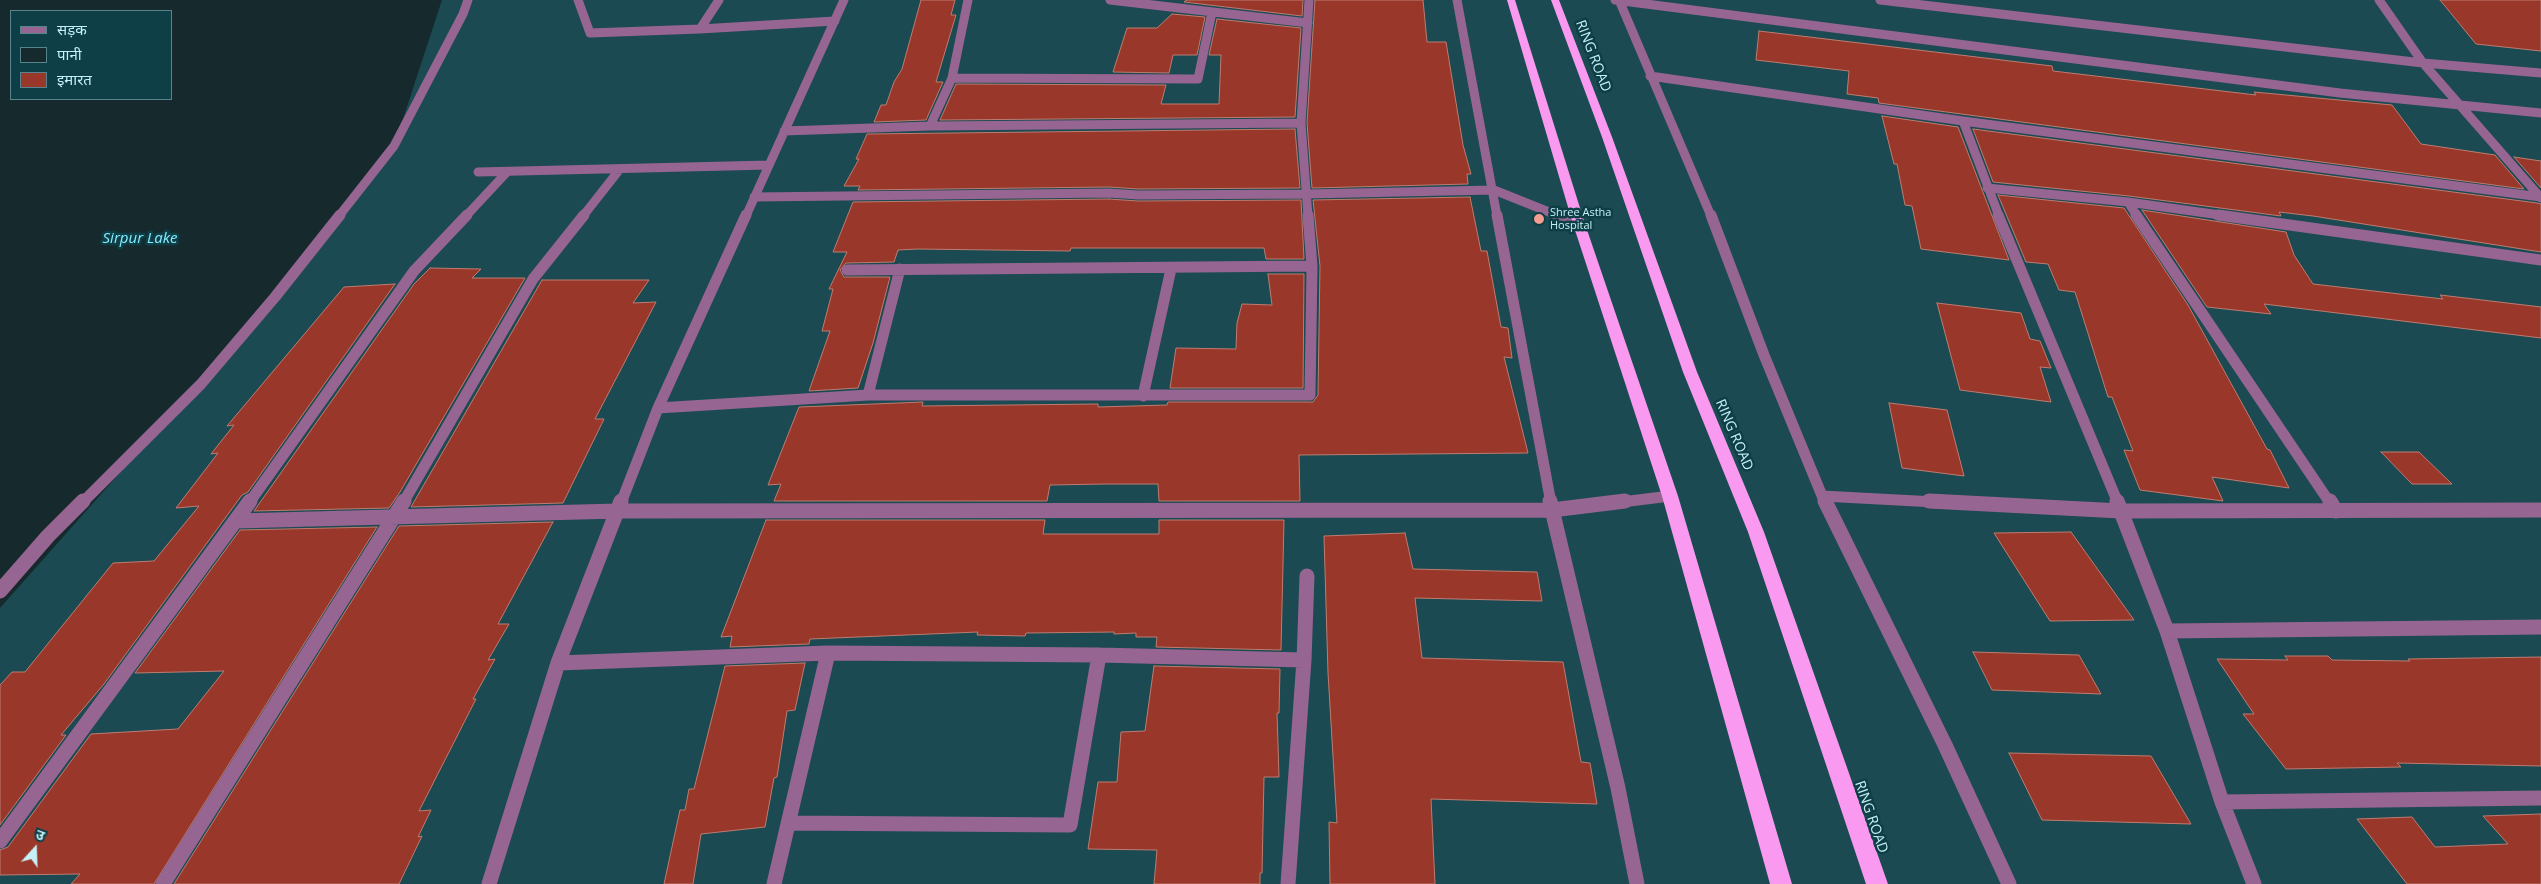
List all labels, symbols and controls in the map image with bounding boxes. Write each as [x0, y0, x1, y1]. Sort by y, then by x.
legend [10, 10, 172, 100]
street label: RING ROAD [1572, 18, 1614, 94]
text: सड़क [57, 19, 87, 39]
text: पानी [57, 44, 82, 64]
text: इमारत [57, 69, 92, 89]
place label: Shree Astha Hospital [1550, 206, 1611, 232]
marker: Shree Astha Hospital [1532, 212, 1546, 226]
water label: Sirpur Lake [103, 230, 177, 248]
street label: RING ROAD [1712, 397, 1756, 473]
street label: RING ROAD [1851, 779, 1891, 855]
north arrow [10, 824, 60, 874]
text: उ [33, 824, 47, 845]

